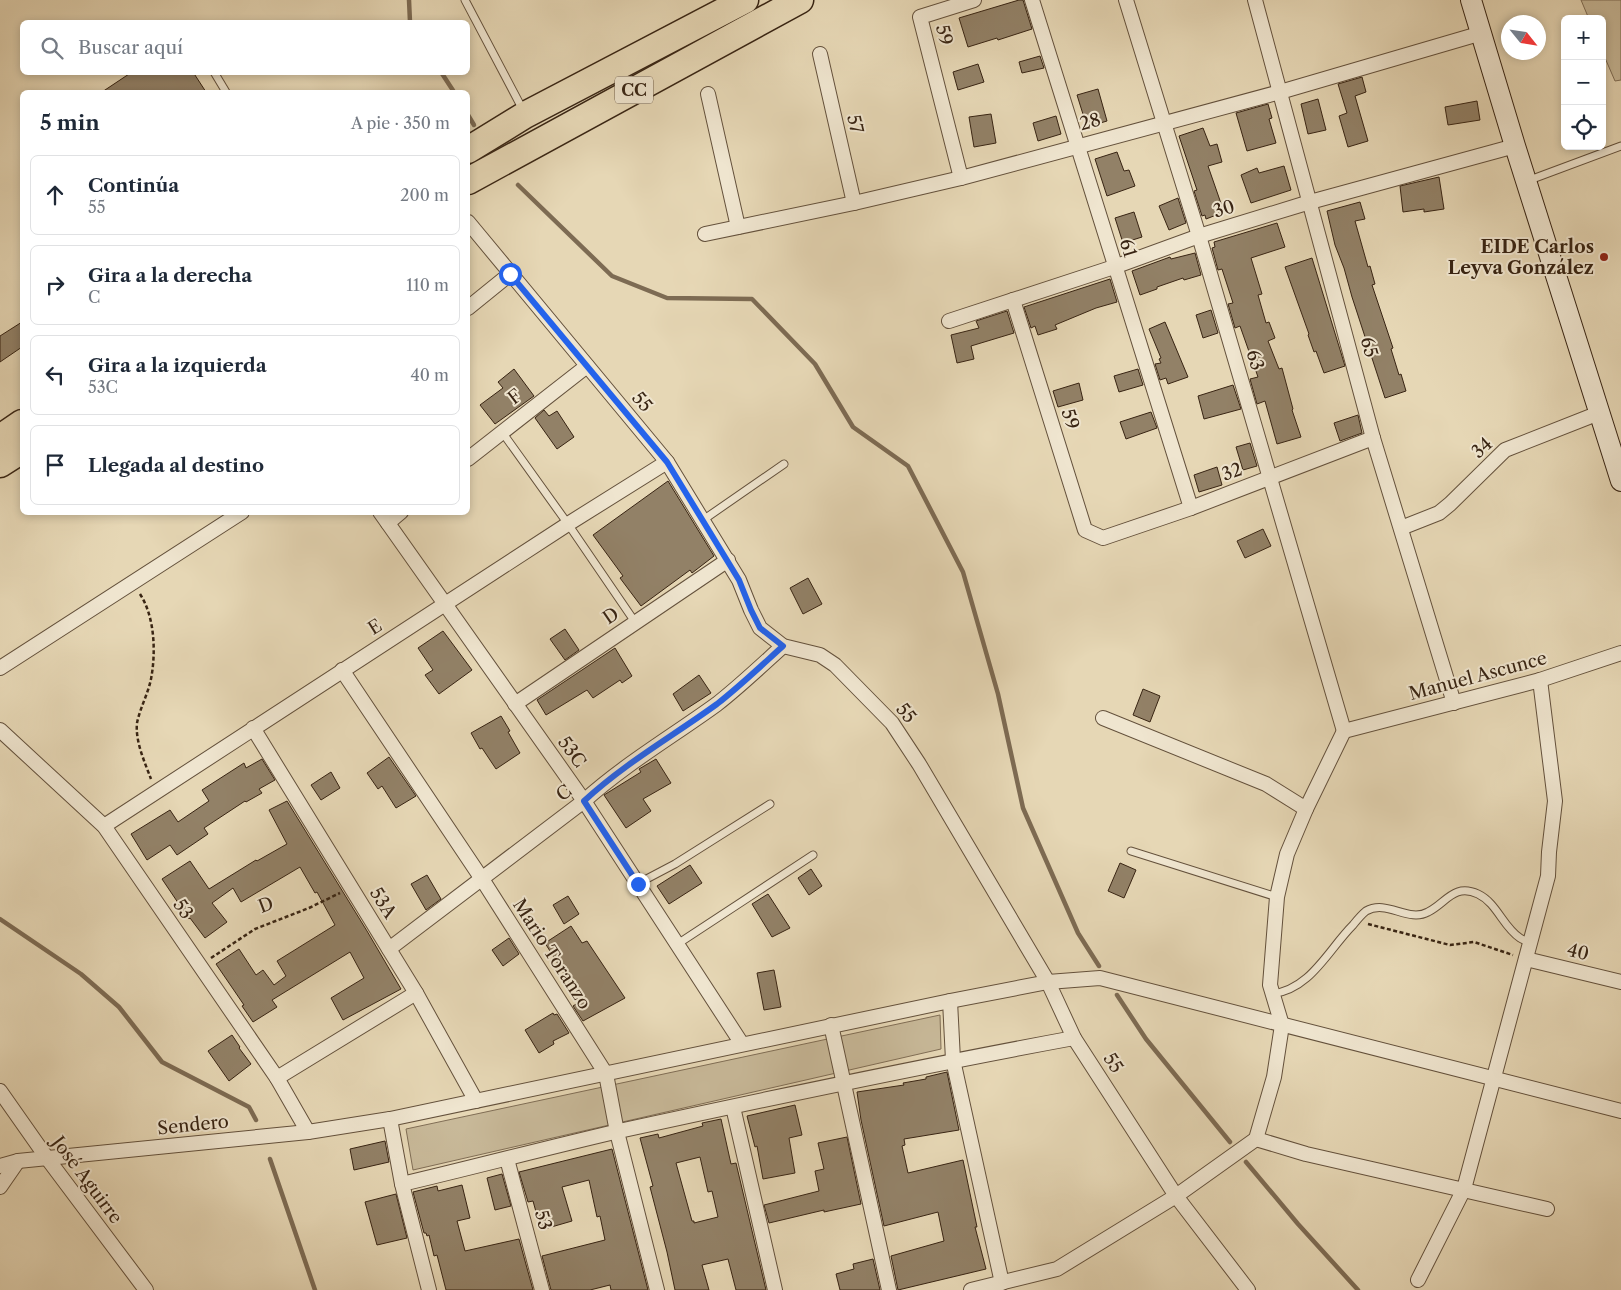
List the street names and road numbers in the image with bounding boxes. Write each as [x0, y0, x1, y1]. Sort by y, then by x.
street label: 59 [931, 22, 957, 48]
road number: CC [615, 76, 653, 104]
street label: 28 [1077, 109, 1103, 135]
street label: 57 [842, 112, 868, 136]
street label: 30 [1211, 195, 1237, 223]
street label: 61 [1115, 236, 1141, 260]
street label: 65 [1356, 334, 1382, 360]
street label: 63 [1241, 347, 1269, 373]
street label: F [504, 385, 527, 409]
street label: 55 [627, 387, 657, 417]
street label: 59 [1057, 406, 1083, 432]
street label: 34 [1467, 433, 1497, 463]
street label: 32 [1219, 458, 1245, 486]
street label: D [599, 603, 623, 629]
street label: E [364, 614, 386, 640]
street label: Manuel Ascunce [1407, 647, 1549, 705]
street label: 55 [891, 698, 921, 728]
street label: 53C [553, 732, 591, 772]
street label: C [552, 780, 576, 806]
street label: 53A [365, 883, 401, 923]
street label: D [255, 892, 277, 918]
street label: 53 [168, 895, 198, 923]
street label: Mario Toranzo [508, 895, 596, 1013]
street label: 40 [1565, 939, 1591, 965]
street label: 55 [1098, 1049, 1128, 1077]
street label: Sendero [156, 1110, 230, 1140]
street label: José Aguirre [45, 1130, 127, 1228]
street label: 53 [530, 1208, 556, 1232]

